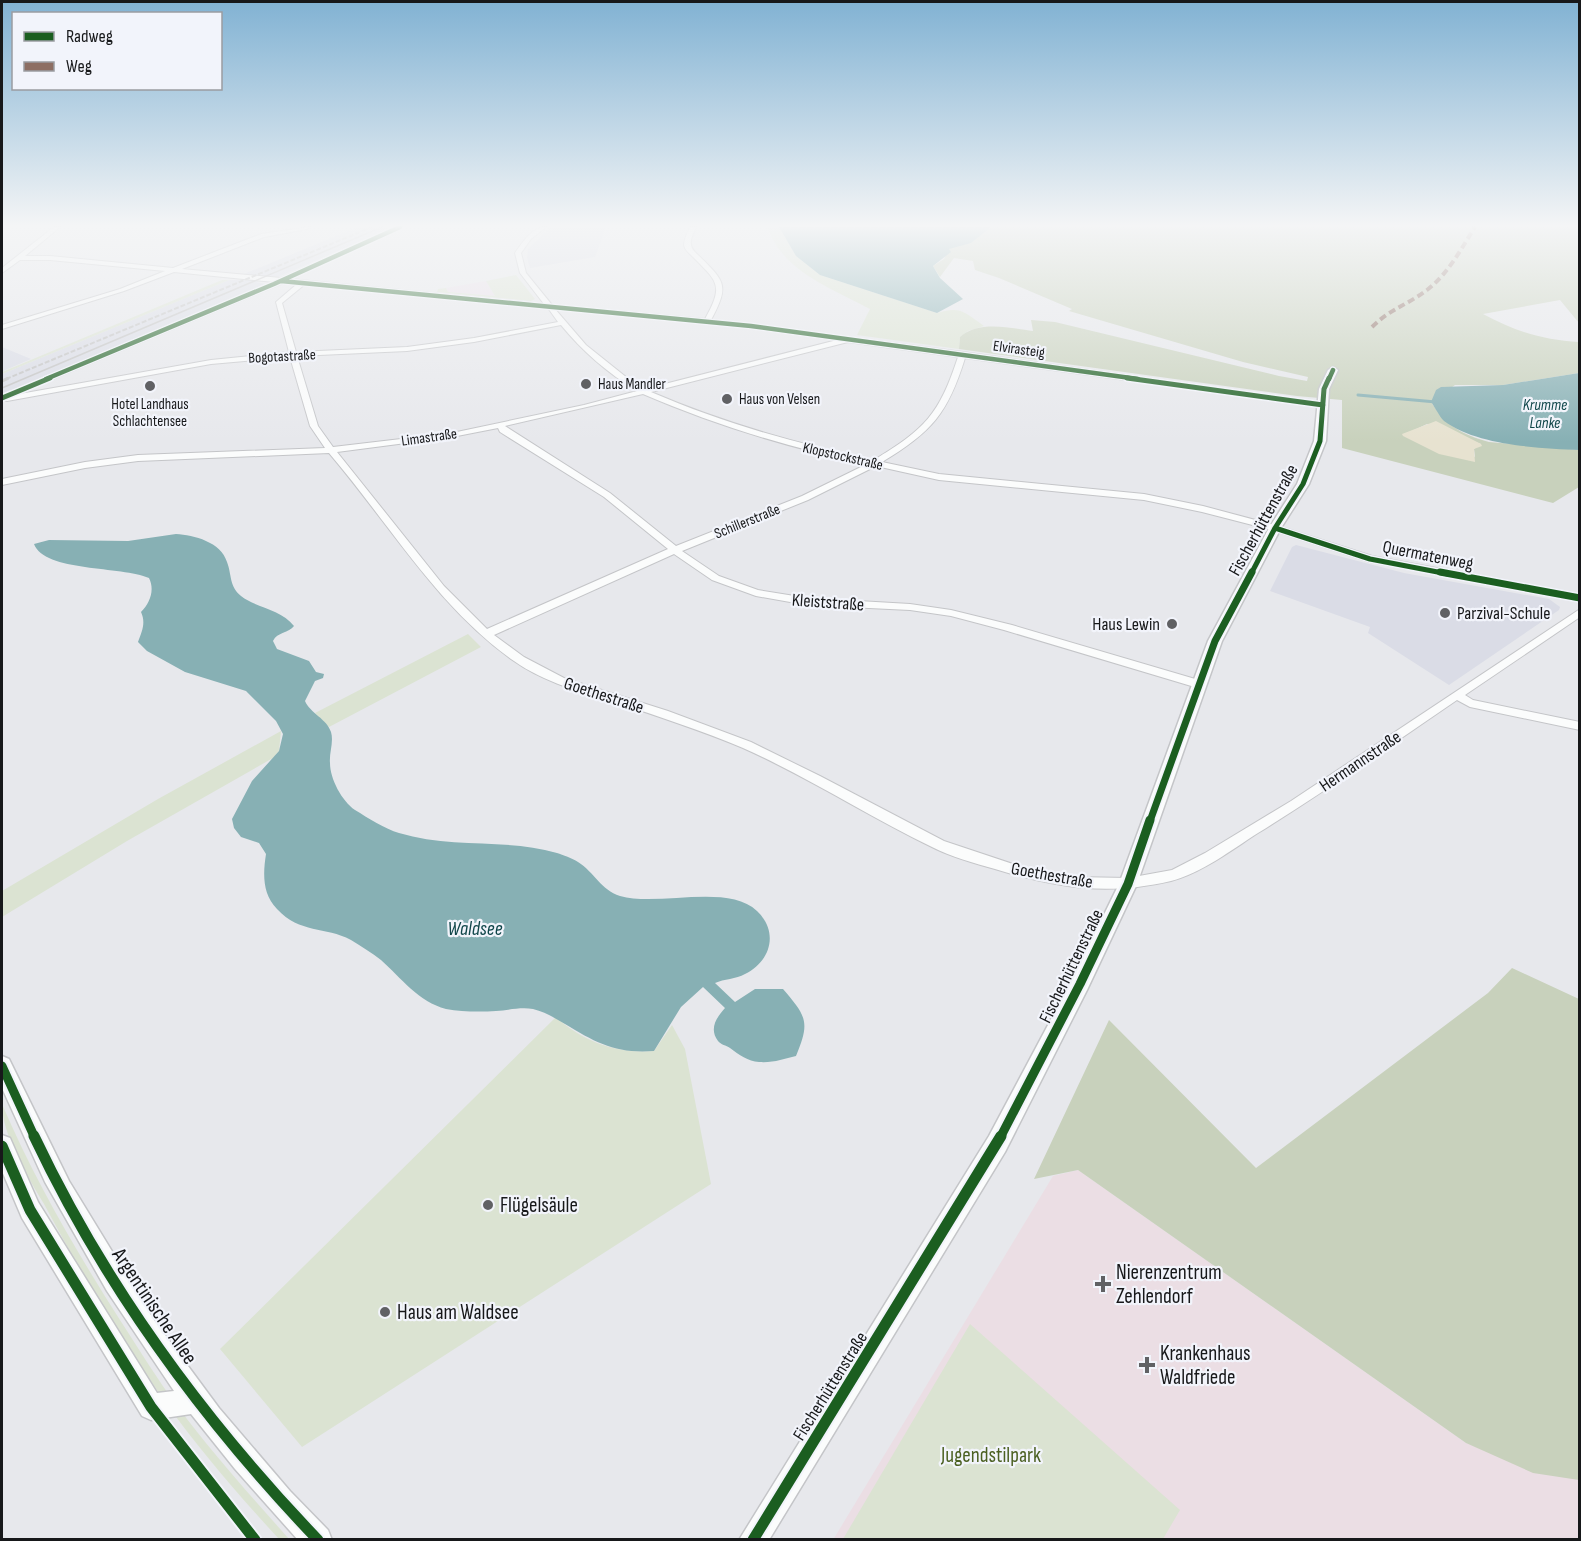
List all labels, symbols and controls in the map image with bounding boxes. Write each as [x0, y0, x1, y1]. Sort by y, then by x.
legend [12, 12, 222, 90]
text: Radweg [66, 26, 113, 47]
text: Weg [66, 56, 92, 77]
street label: Elvirasteig [992, 336, 1046, 363]
street label: Bogotastraße [248, 345, 316, 368]
place label: Haus Mandler [598, 375, 667, 394]
marker: Haus Mandler [579, 377, 593, 391]
marker: Hotel Landhaus Schlachtensee [143, 379, 157, 393]
place label: Haus von Velsen [739, 390, 820, 409]
marker: Haus von Velsen [720, 392, 734, 406]
place label: Hotel Landhaus Schlachtensee [111, 395, 189, 431]
water label: Krumme Lanke [1523, 396, 1567, 433]
street label: Limastraße [400, 424, 458, 451]
street label: Klopstockstraße [801, 438, 885, 475]
street label: Fischerhüttenstraße [1224, 461, 1303, 579]
street label: Schillerstraße [711, 500, 783, 543]
street label: Quermatenweg [1381, 536, 1475, 575]
street label: Kleiststraße [791, 589, 865, 616]
place label: Parzival-Schule [1457, 603, 1550, 624]
marker: Parzival-Schule [1438, 606, 1452, 620]
place label: Haus Lewin [1092, 614, 1160, 635]
marker: Haus Lewin [1165, 617, 1179, 631]
street label: Goethestraße [561, 673, 646, 718]
street label: Hermannstraße [1315, 726, 1405, 796]
street label: Goethestraße [1009, 858, 1094, 893]
street label: Fischerhüttenstraße [1035, 906, 1108, 1026]
water label: Waldsee [448, 917, 503, 941]
place label: Flügelsäule [500, 1193, 578, 1218]
marker: Flügelsäule [481, 1198, 495, 1212]
street label: Argentinische Allee [106, 1243, 203, 1369]
place label: Nierenzentrum Zehlendorf [1116, 1260, 1222, 1309]
marker: Nierenzentrum Zehlendorf [1094, 1275, 1112, 1293]
place label: Haus am Waldsee [397, 1300, 519, 1325]
marker: Haus am Waldsee [378, 1305, 392, 1319]
street label: Fischerhüttenstraße [789, 1328, 872, 1444]
place label: Krankenhaus Waldfriede [1160, 1341, 1251, 1390]
marker: Krankenhaus Waldfriede [1138, 1356, 1156, 1374]
park label: Jugendstilpark [940, 1443, 1041, 1468]

